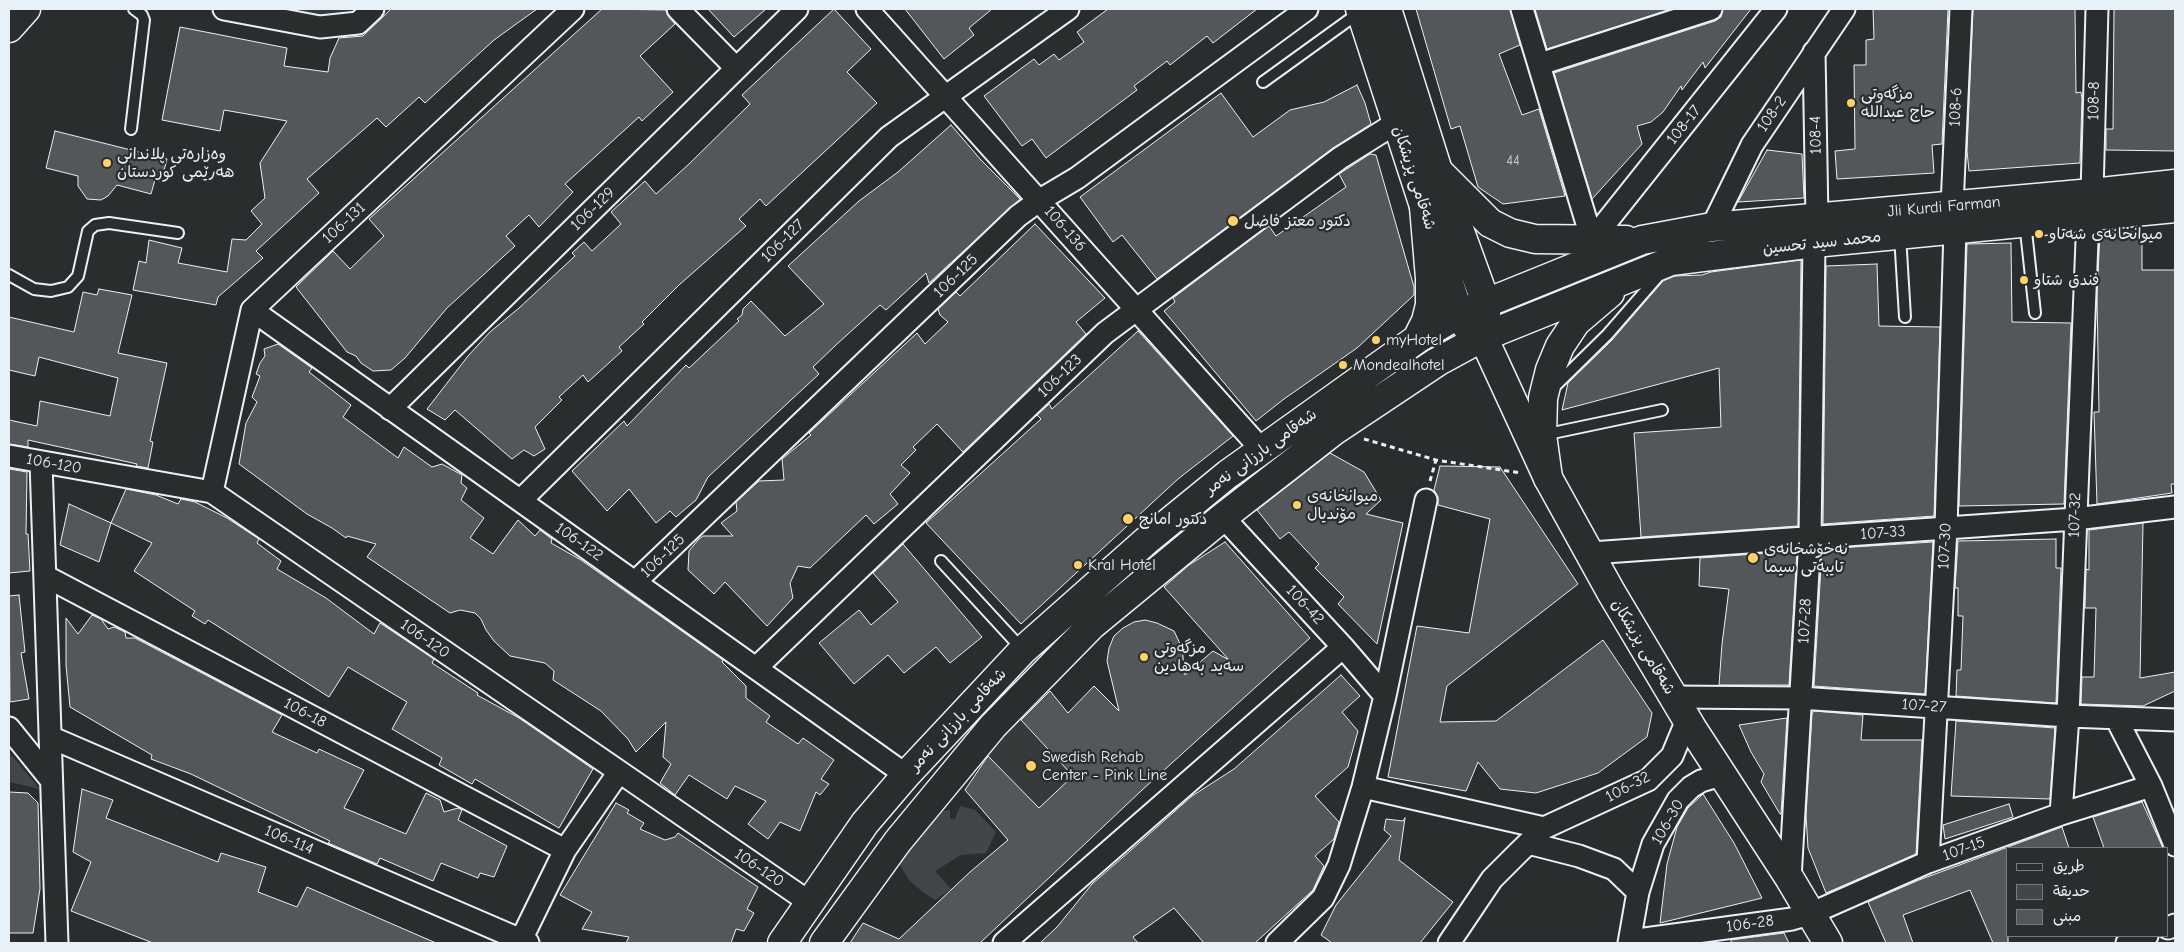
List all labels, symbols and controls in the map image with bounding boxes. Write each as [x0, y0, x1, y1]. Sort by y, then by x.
street label: 108-8 [2084, 81, 2104, 121]
place label: مزگەوتی حاج عبدالله [1861, 84, 1935, 122]
street label: 108-6 [1945, 87, 1967, 127]
street label: 108-2 [1753, 92, 1791, 136]
marker: مزگەوتی حاج عبدالله [1845, 97, 1857, 109]
street label: 108-17 [1663, 101, 1705, 149]
street label: 108-4 [1806, 116, 1826, 154]
street label: شەقامی پزیشکان [1388, 124, 1440, 232]
place label: وەزارەتی پلاندانی هەرێمی کوردستان [117, 144, 235, 182]
house number: 44 [1506, 153, 1520, 169]
marker: وەزارەتی پلاندانی هەرێمی کوردستان [101, 157, 113, 169]
street label: 106-129 [567, 183, 619, 235]
street label: Jli Kurdi Farman [1887, 192, 2001, 222]
street label: 106-131 [318, 198, 370, 248]
street label: 106-136 [1040, 202, 1090, 256]
place label: دكتور معتز فاضل [1244, 211, 1351, 231]
marker: دكتور معتز فاضل [1226, 214, 1240, 228]
street label: 106-127 [757, 215, 809, 267]
place label: میوانخانەی شەتاو [2049, 224, 2163, 244]
street label: محمد سید تحسین [1762, 227, 1882, 259]
marker: میوانخانەی شەتاو [2033, 228, 2045, 240]
street label: 106-125 [930, 250, 982, 302]
place label: فندق شتاو [2034, 270, 2099, 290]
marker: فندق شتاو [2018, 274, 2030, 286]
place label: myHotel [1386, 330, 1442, 350]
marker: myHotel [1370, 334, 1382, 346]
street label: 106-123 [1034, 350, 1086, 402]
place label: Mondealhotel [1353, 355, 1445, 375]
marker: Mondealhotel [1337, 359, 1349, 371]
street label: شەقامی بارزانی نەمر [1201, 405, 1321, 499]
street label: 106-120 [25, 450, 83, 478]
place label: میوانخانەی مۆندیال [1307, 486, 1378, 524]
street label: 107-32 [2065, 492, 2085, 538]
marker: میوانخانەی مۆندیال [1291, 499, 1303, 511]
place label: دكتور امانج [1139, 509, 1207, 529]
marker: دكتور امانج [1121, 512, 1135, 526]
street label: 106-122 [551, 519, 607, 565]
street label: 107-33 [1860, 522, 1906, 544]
street label: 107-30 [1934, 522, 1956, 570]
street label: 106-125 [637, 530, 689, 582]
place label: نەخۆشخانەی تایبەتی سیما [1764, 539, 1848, 577]
marker: نەخۆشخانەی تایبەتی سیما [1746, 551, 1760, 565]
place label: Kral Hotel [1088, 555, 1156, 575]
marker: Kral Hotel [1072, 559, 1084, 571]
street label: 106-42 [1282, 581, 1328, 629]
street label: شەقامی پزیشکان [1607, 596, 1679, 698]
street label: 107-28 [1794, 598, 1816, 644]
street label: 106-120 [397, 615, 453, 663]
place label: مزگەوتی سەید بەهادین [1154, 638, 1244, 676]
marker: مزگەوتی سەید بەهادین [1138, 651, 1150, 663]
street label: شەقامی بارزانی نەمر [905, 664, 1011, 776]
street label: 106-18 [280, 694, 330, 732]
street label: 107-27 [1901, 695, 1947, 717]
place label: Swedish Rehab Center - Pink Line [1042, 747, 1167, 785]
marker: Swedish Rehab Center - Pink Line [1024, 759, 1038, 773]
street label: 106-32 [1602, 767, 1654, 807]
street label: 106-30 [1647, 796, 1689, 848]
street label: 106-114 [262, 821, 316, 859]
street label: 107-15 [1940, 832, 1988, 866]
street label: 106-120 [731, 844, 787, 892]
legend [2006, 847, 2169, 937]
text: طريق [2053, 857, 2085, 875]
text: حديقة [2053, 882, 2090, 900]
text: مبنى [2053, 907, 2081, 925]
street label: 106-28 [1725, 911, 1775, 937]

